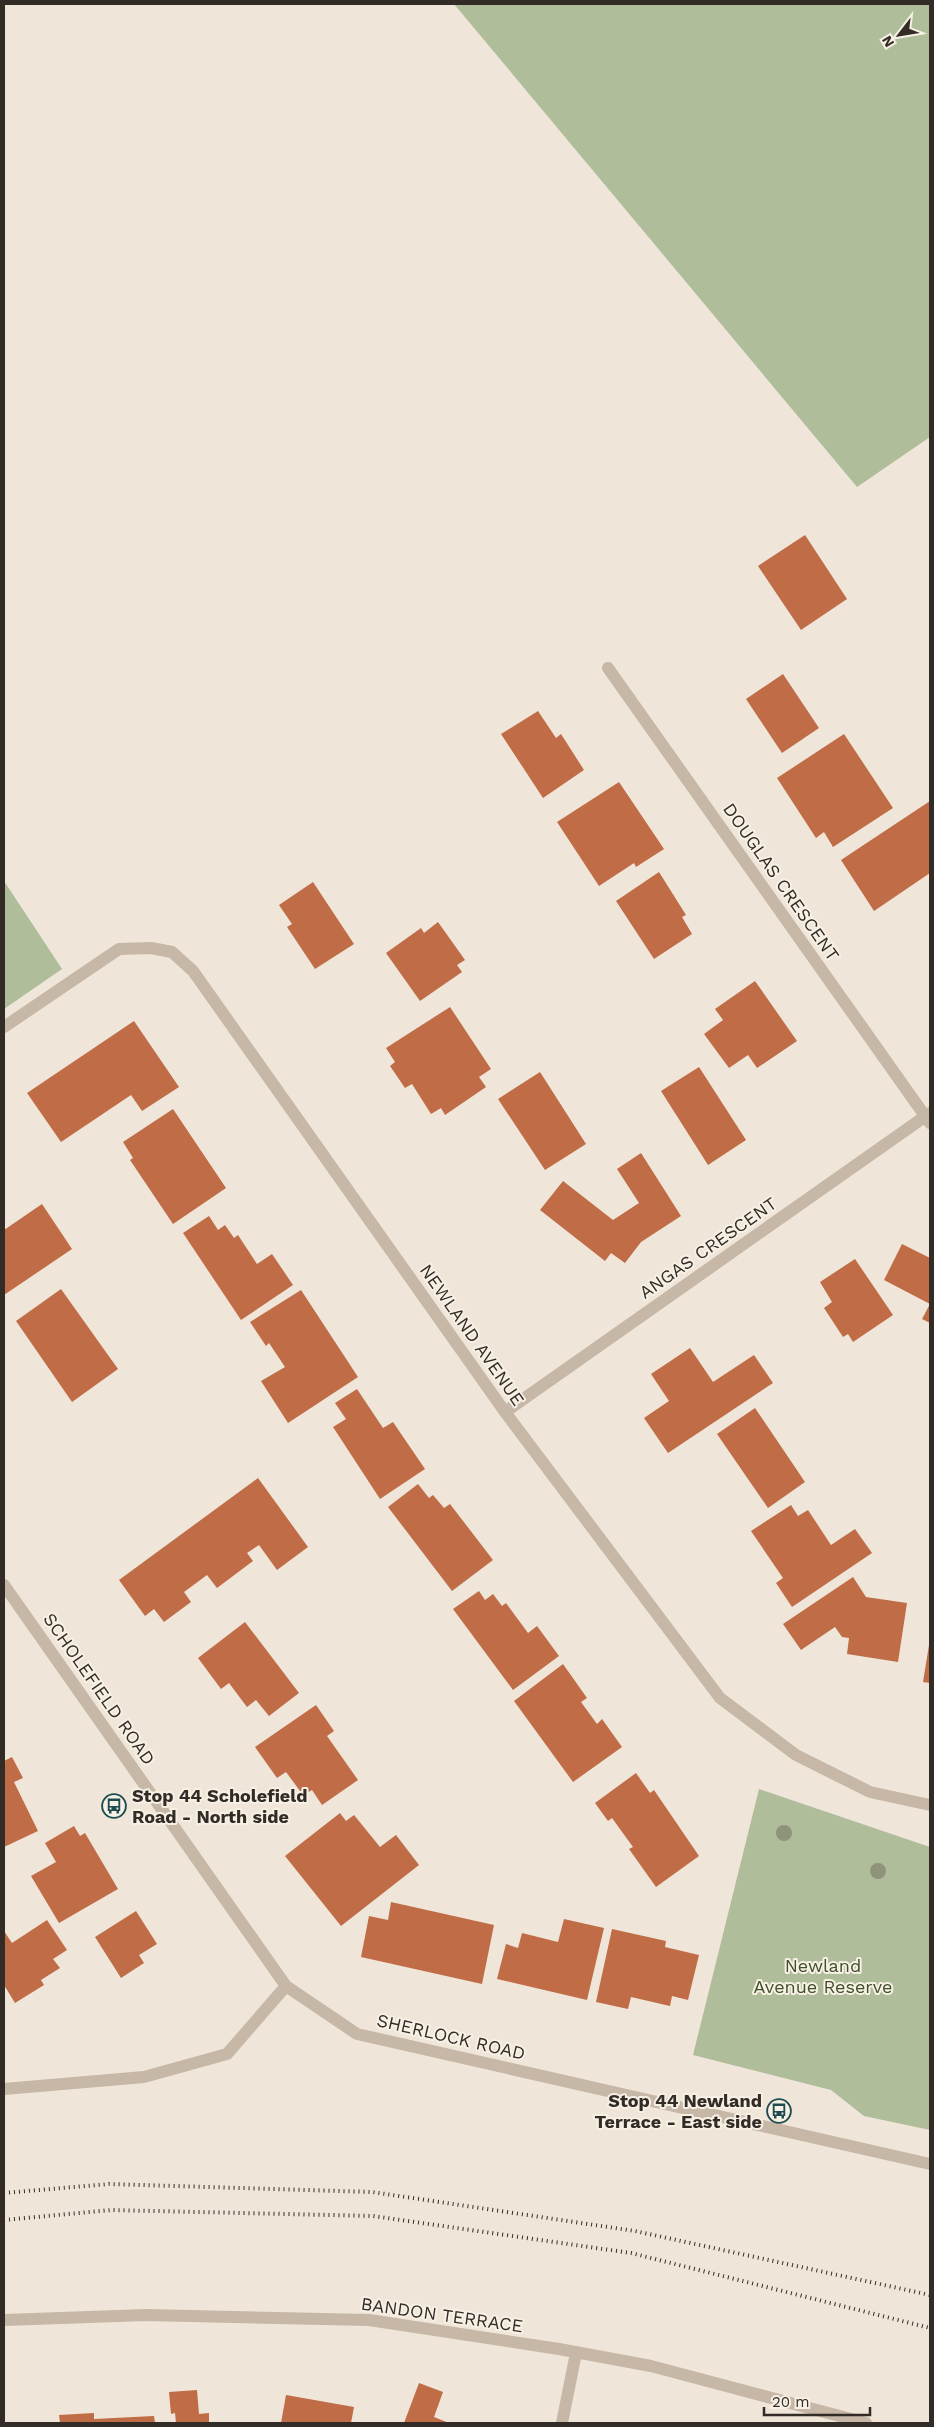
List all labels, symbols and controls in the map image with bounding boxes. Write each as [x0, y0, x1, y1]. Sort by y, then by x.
north arrow [874, 10, 924, 60]
text: N [878, 33, 897, 50]
street label: DOUGLAS CRESCENT [719, 799, 844, 965]
street label: ANGAS CRESCENT [635, 1192, 781, 1303]
street label: NEWLAND AVENUE [416, 1260, 529, 1409]
street label: SCHOLEFIELD ROAD [39, 1609, 160, 1769]
place label: Stop 44 Scholefield Road - North side [132, 1785, 307, 1827]
bus stop icon: Stop 44 Scholefield Road - North side [101, 1793, 127, 1819]
park label: Newland Avenue Reserve [754, 1955, 892, 1997]
street label: SHERLOCK ROAD [375, 2009, 527, 2064]
place label: Stop 44 Newland Terrace - East side [594, 2090, 762, 2132]
bus stop icon: Stop 44 Newland Terrace - East side [766, 2098, 792, 2124]
street label: BANDON TERRACE [360, 2293, 525, 2336]
scale bar [764, 2384, 870, 2416]
text: 20 m [772, 2393, 810, 2411]

